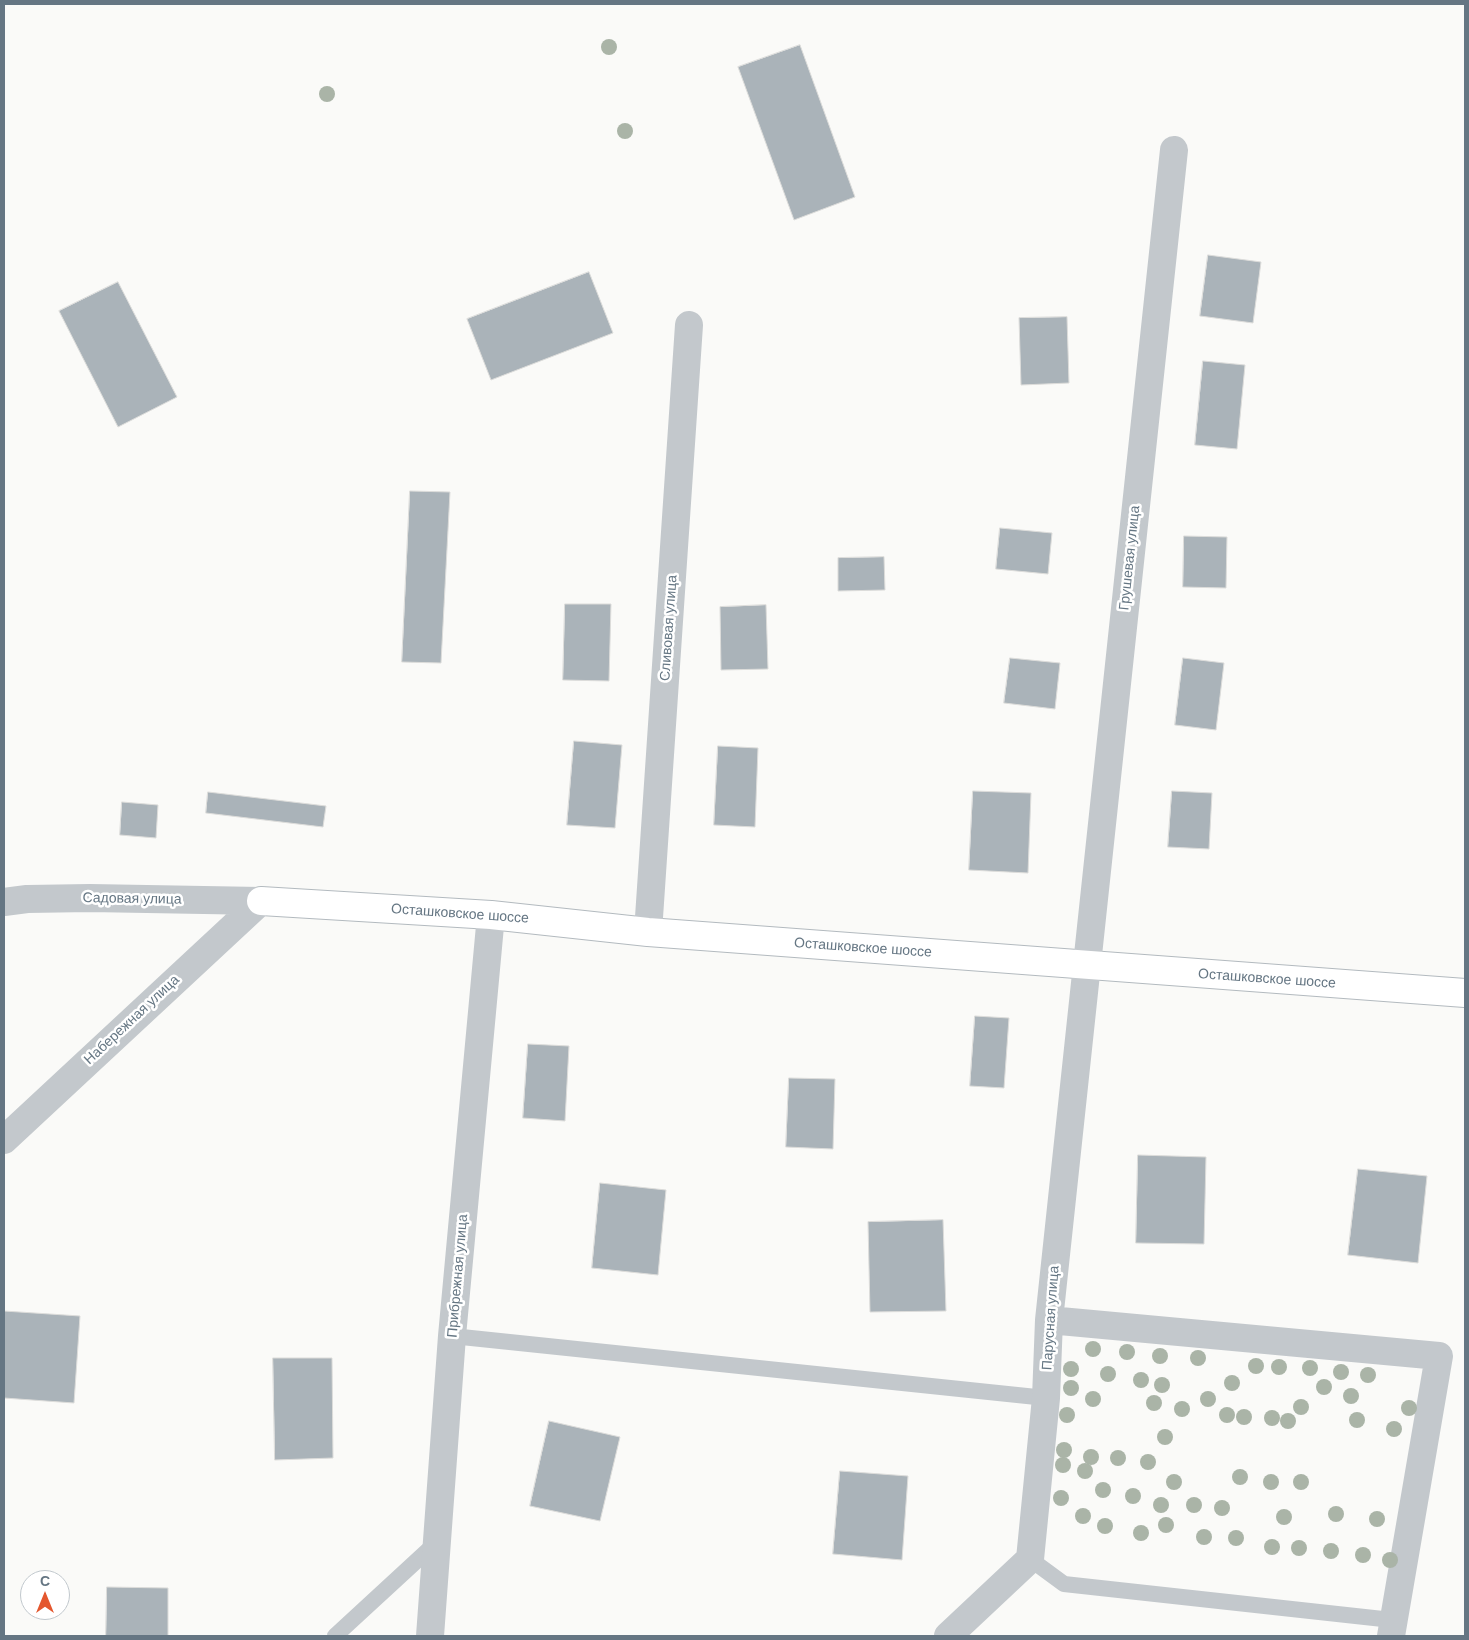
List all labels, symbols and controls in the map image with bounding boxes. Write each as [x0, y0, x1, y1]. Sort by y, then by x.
street label: Грушевая улица [1116, 505, 1144, 611]
street label: Сливовая улица [657, 574, 681, 682]
street label: Садовая улица [82, 890, 182, 908]
street label: Осташковское шоссе [391, 901, 529, 927]
street label: Осташковское шоссе [794, 935, 932, 961]
street label: Осташковское шоссе [1198, 966, 1336, 992]
street label: Набережная улица [81, 972, 183, 1068]
street label: Прибрежная улица [444, 1214, 472, 1338]
street label: Парусная улица [1039, 1265, 1063, 1371]
north arrow [20, 1570, 70, 1620]
text: С [40, 1573, 50, 1589]

